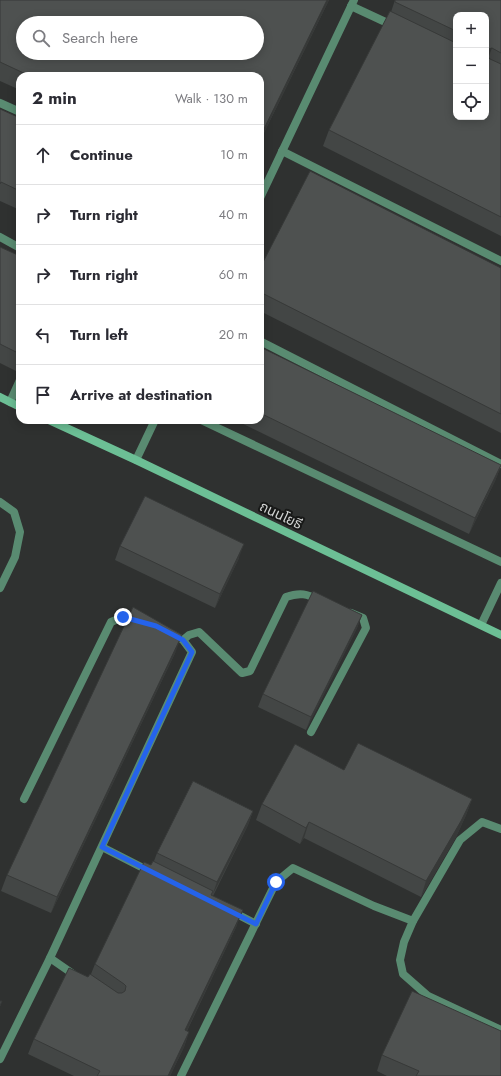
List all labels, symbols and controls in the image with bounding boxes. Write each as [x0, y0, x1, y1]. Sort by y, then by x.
map controls [453, 12, 489, 120]
button: + [453, 12, 489, 48]
search box [16, 16, 264, 60]
icon: search [30, 27, 52, 49]
text: Search here [62, 27, 138, 49]
button: − [453, 48, 489, 84]
button: locate [453, 84, 489, 120]
text: 2 min [32, 86, 77, 110]
text: Walk · 130 m [175, 89, 248, 108]
icon: ahead [32, 144, 54, 166]
text: Continue [70, 144, 133, 166]
text: 10 m [220, 145, 248, 164]
icon: right [32, 204, 54, 226]
text: Turn right [70, 204, 138, 226]
text: 40 m [219, 205, 248, 224]
icon: right [32, 264, 54, 286]
text: Turn right [70, 264, 138, 286]
text: 60 m [219, 265, 248, 284]
icon: left [32, 324, 54, 346]
text: Turn left [70, 324, 128, 346]
text: 20 m [219, 325, 248, 344]
icon: arrive [32, 384, 54, 406]
text: Arrive at destination [70, 384, 212, 406]
street label: ถนนโยธี [256, 496, 306, 534]
route end [114, 608, 132, 626]
route start [267, 873, 285, 891]

